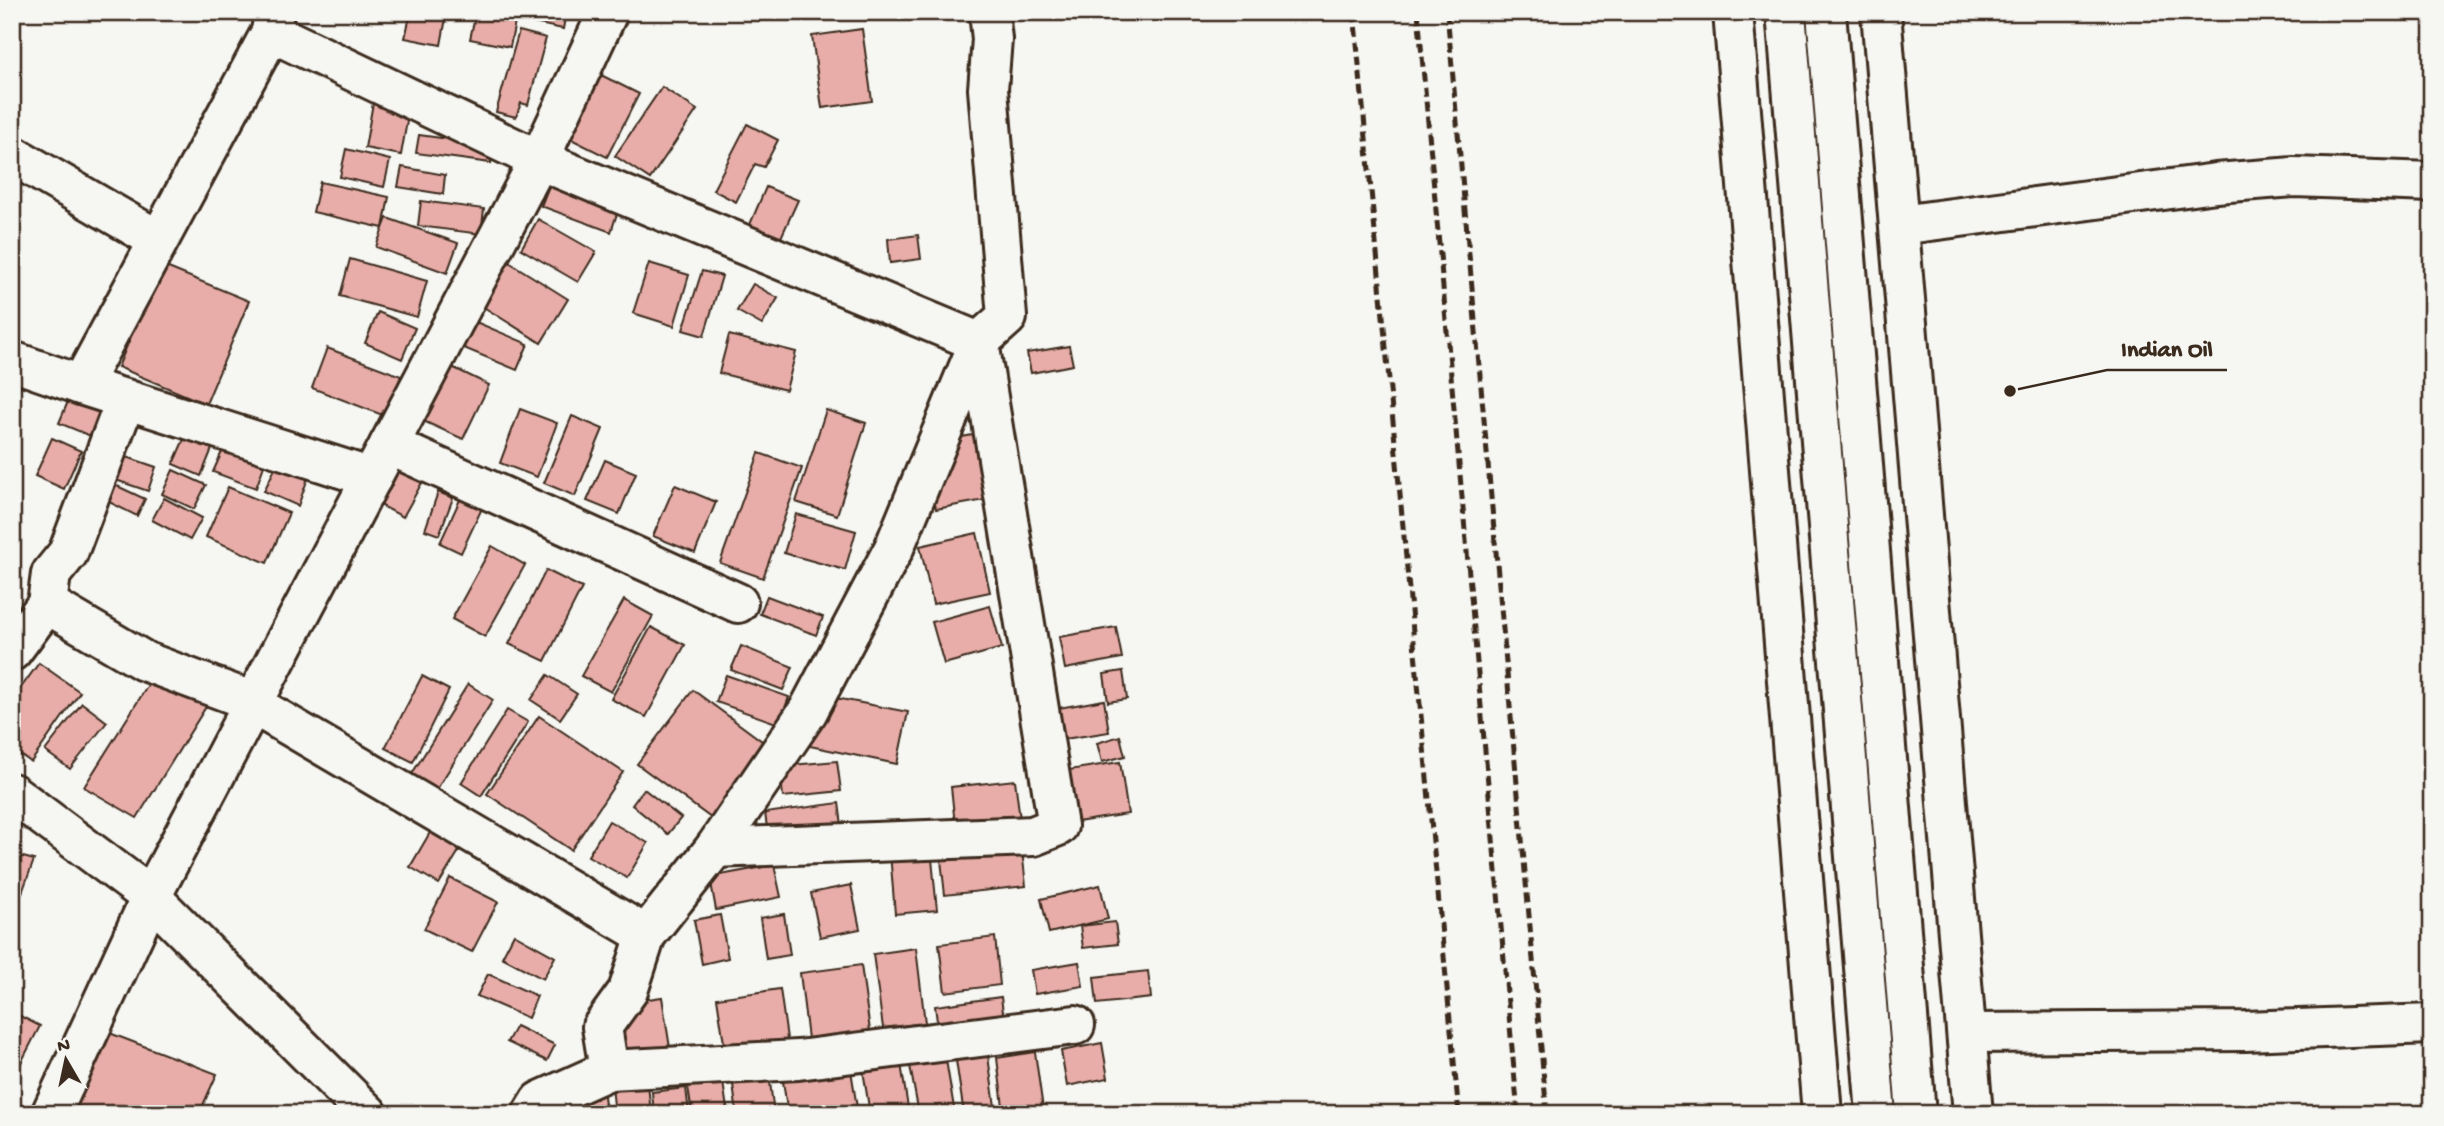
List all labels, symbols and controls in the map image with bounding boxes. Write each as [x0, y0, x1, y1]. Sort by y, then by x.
callout: Indian Oil [2107, 325, 2227, 370]
text: Indian Oil [2121, 337, 2213, 366]
north arrow [32, 1024, 102, 1094]
text: N [56, 1034, 72, 1059]

